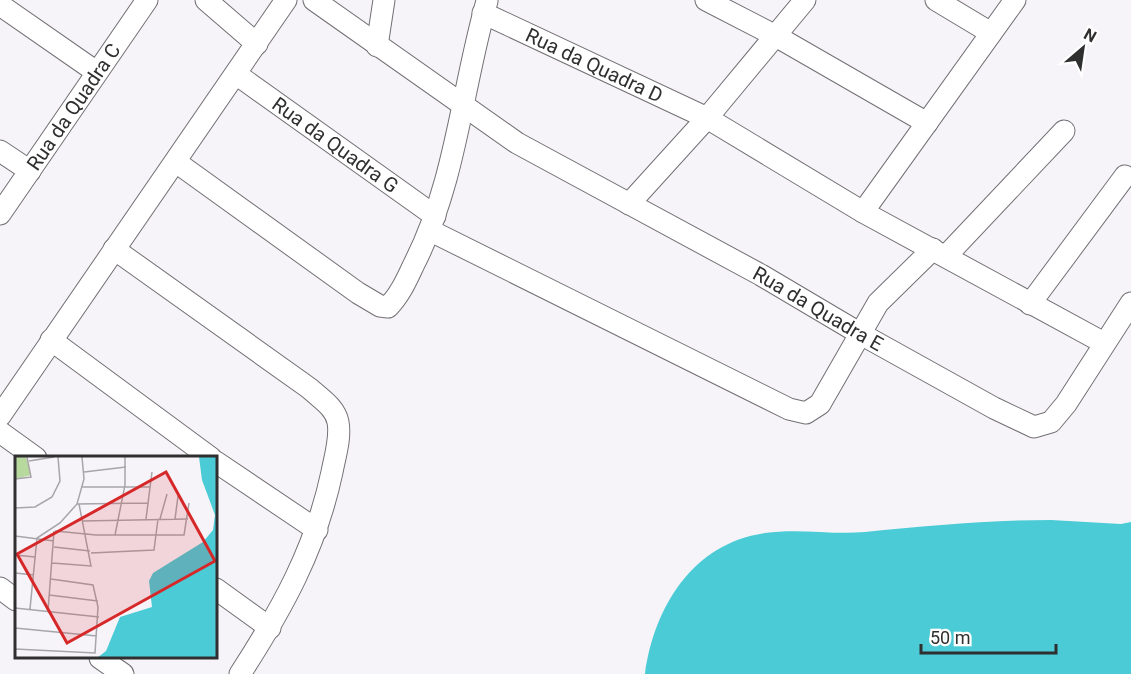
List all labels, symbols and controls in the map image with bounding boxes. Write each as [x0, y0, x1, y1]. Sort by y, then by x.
north arrow [1053, 18, 1113, 78]
street label: Rua da Quadra D [522, 23, 667, 108]
text: N [1080, 24, 1100, 46]
street label: Rua da Quadra C [22, 39, 126, 175]
street label: Rua da Quadra G [268, 92, 403, 198]
street label: Rua da Quadra E [749, 261, 887, 356]
inset map [15, 456, 218, 659]
scale bar [921, 617, 1056, 655]
text: 50 m [930, 627, 970, 648]

